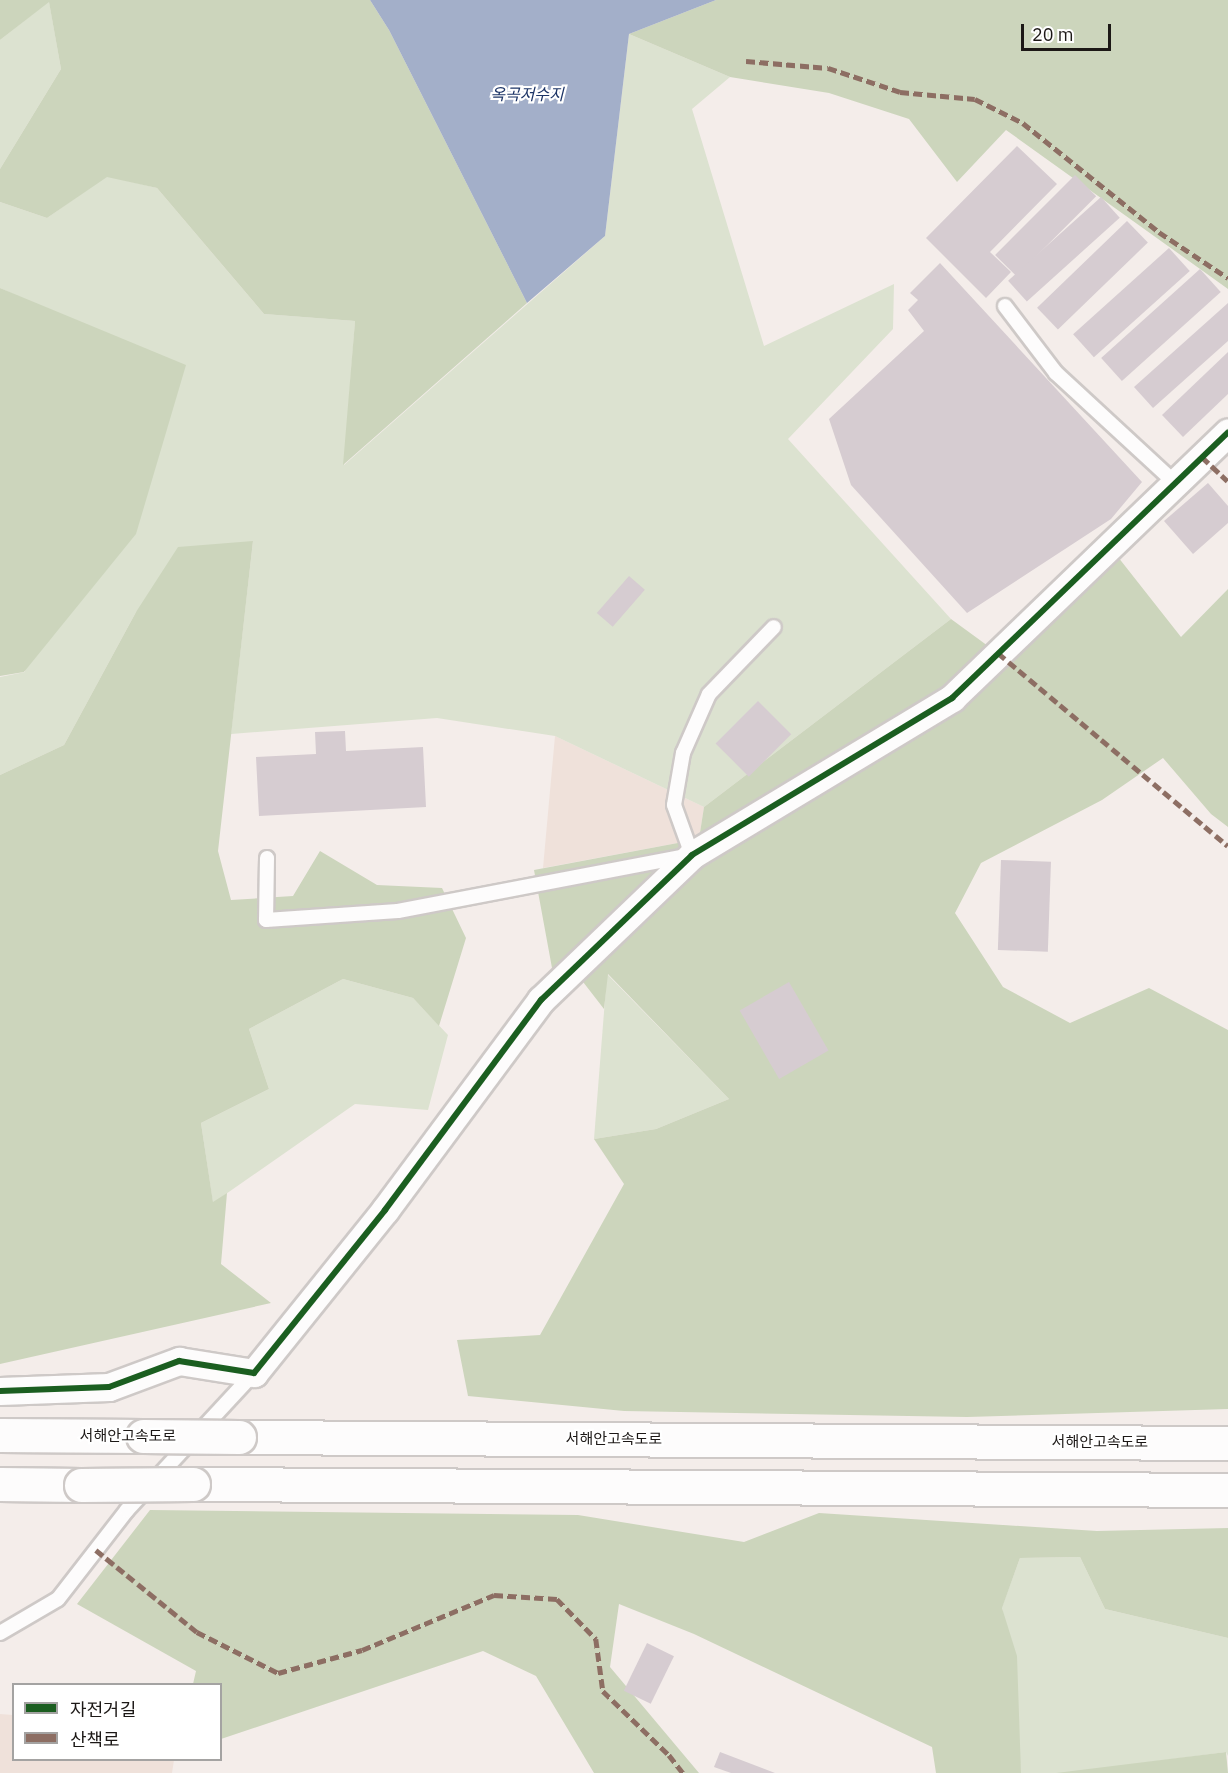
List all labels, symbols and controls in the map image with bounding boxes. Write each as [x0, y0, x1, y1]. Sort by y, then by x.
scale bar [1024, 12, 1114, 50]
text: 20 m [1032, 23, 1074, 46]
water label: 옥곡저수지 [490, 84, 564, 104]
street label: 서해안고속도로 [80, 1427, 176, 1445]
street label: 서해안고속도로 [566, 1430, 662, 1448]
street label: 서해안고속도로 [1052, 1433, 1148, 1451]
legend [12, 1683, 222, 1761]
text: 자전거길 [70, 1698, 136, 1721]
text: 산책로 [70, 1728, 120, 1751]

